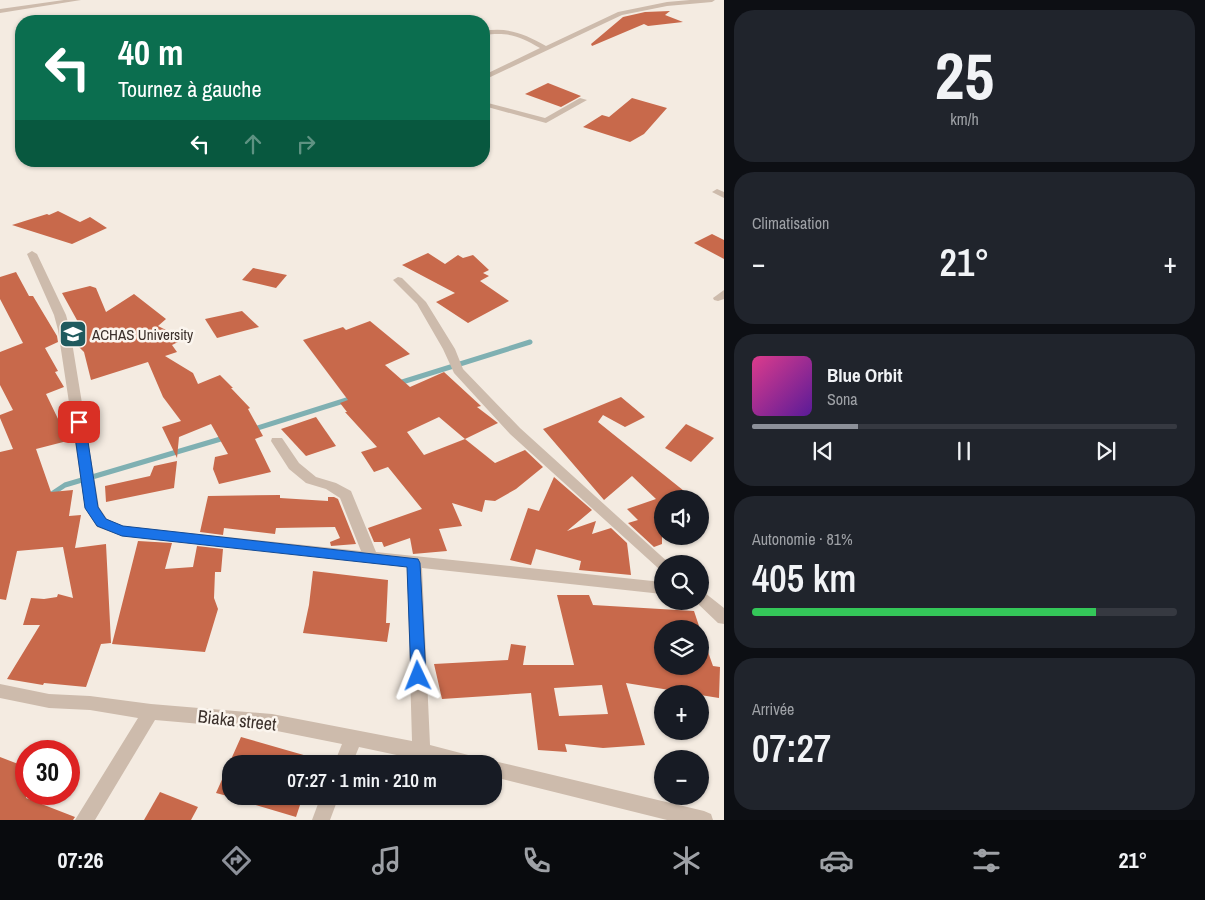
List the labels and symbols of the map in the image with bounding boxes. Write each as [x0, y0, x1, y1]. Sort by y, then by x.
school or university icon: ACHAS University [58, 319, 88, 349]
place label: ACHAS University [91, 324, 194, 345]
pin [58, 401, 100, 443]
position arrow [391, 649, 443, 701]
street label: Biaka street [197, 703, 277, 737]
speed limit sign: 30 [15, 740, 80, 805]

